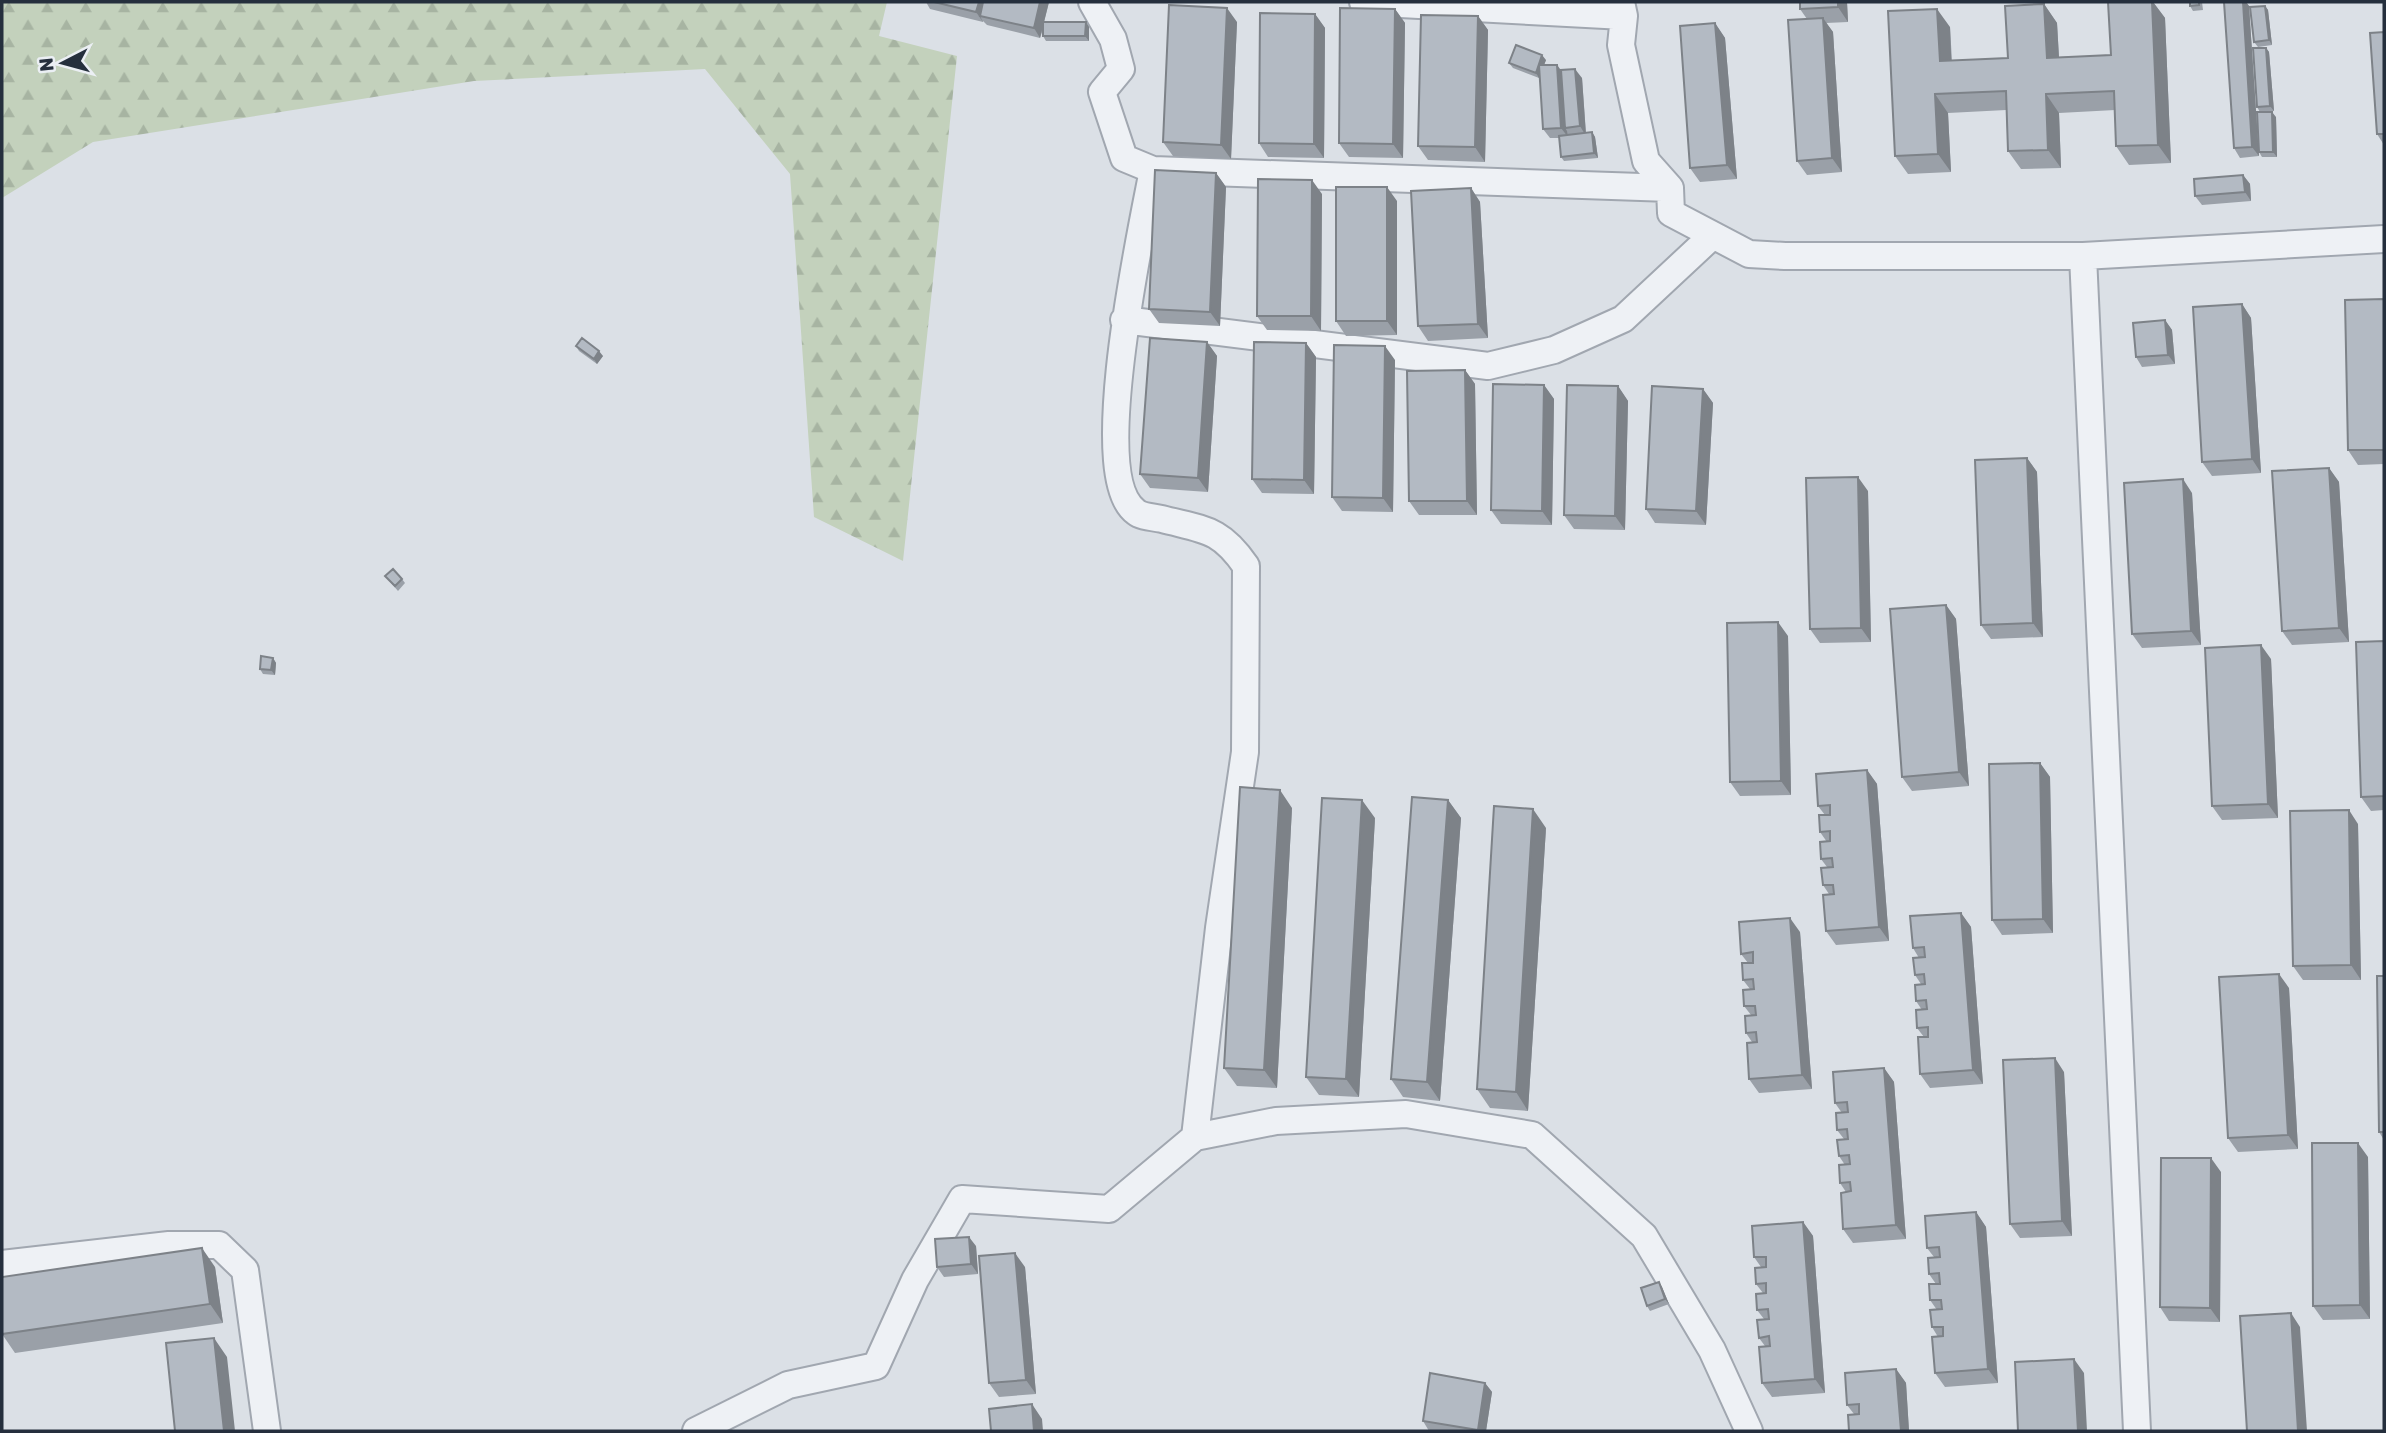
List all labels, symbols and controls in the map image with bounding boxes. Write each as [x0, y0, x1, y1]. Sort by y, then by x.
north arrow [28, 28, 98, 98]
text: N [34, 57, 59, 73]

